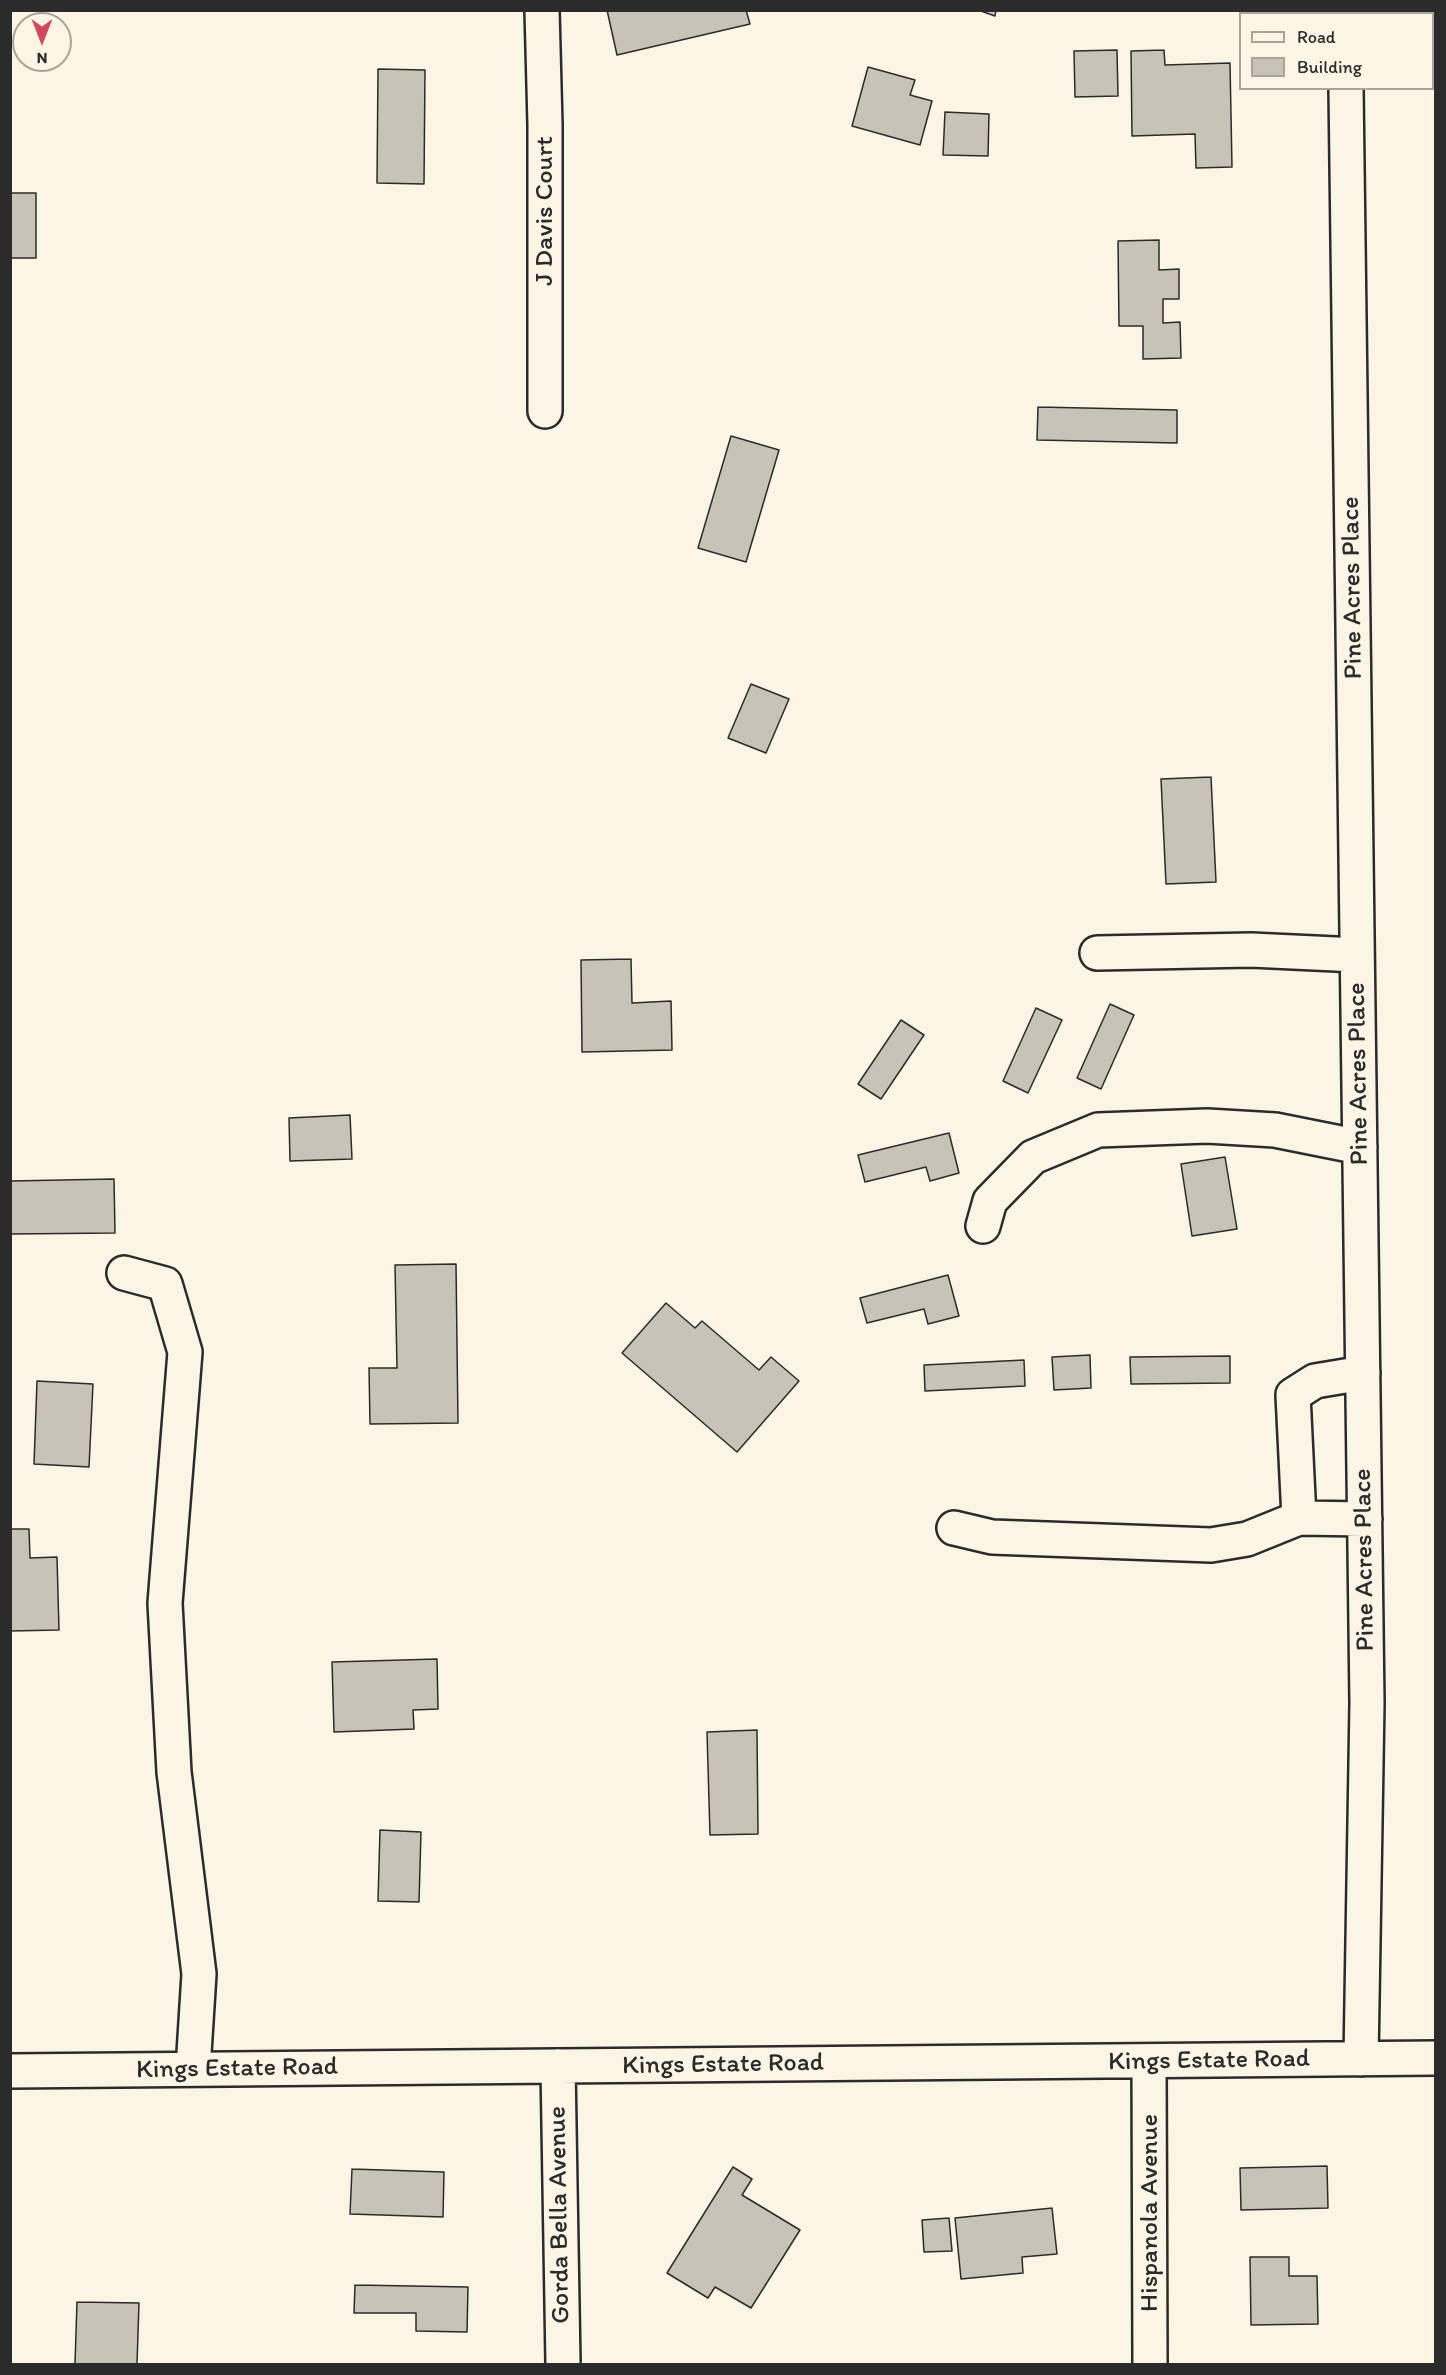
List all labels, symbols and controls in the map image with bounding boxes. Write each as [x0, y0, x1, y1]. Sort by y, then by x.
north arrow [12, 12, 72, 72]
legend [1239, 12, 1434, 90]
text: Road [1297, 26, 1336, 48]
text: N [37, 49, 47, 68]
text: Building [1297, 56, 1362, 78]
street label: J Davis Court [529, 136, 561, 286]
street label: Pine Acres Place [1336, 496, 1370, 680]
street label: Pine Acres Place [1342, 982, 1376, 1166]
street label: Pine Acres Place [1348, 1468, 1382, 1652]
street label: Kings Estate Road [1108, 2044, 1310, 2078]
street label: Kings Estate Road [622, 2048, 824, 2082]
street label: Kings Estate Road [136, 2052, 338, 2086]
street label: Gorda Bella Avenue [543, 2106, 577, 2324]
street label: Hispanola Avenue [1134, 2114, 1166, 2312]

